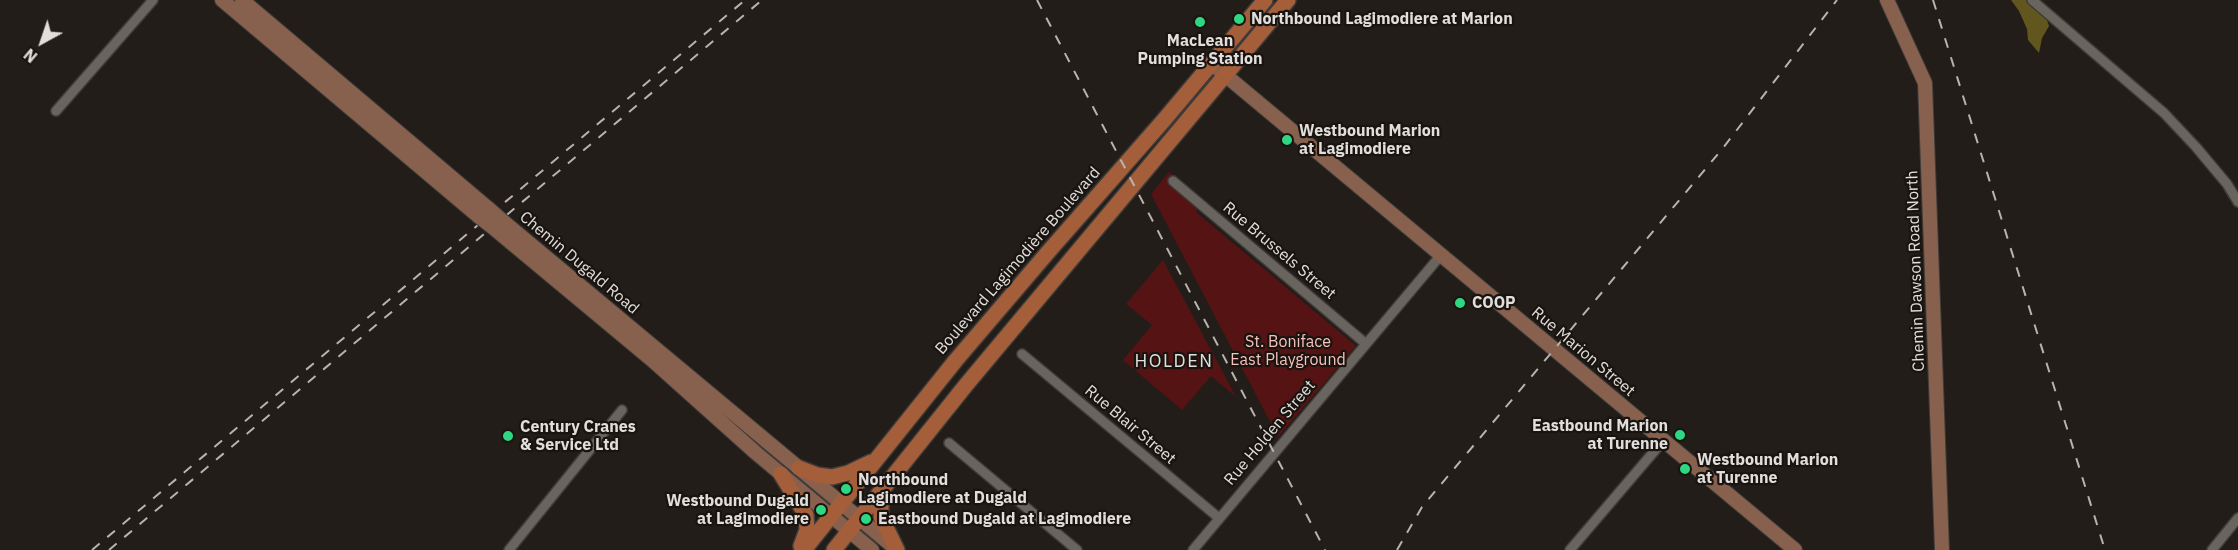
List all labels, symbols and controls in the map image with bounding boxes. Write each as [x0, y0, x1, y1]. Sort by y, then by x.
place label: Northbound Lagimodiere at Marion [1251, 9, 1513, 29]
north arrow [12, 12, 72, 72]
marker: Northbound Lagimodiere at Marion [1232, 12, 1246, 26]
marker: MacLean Pumping Station [1193, 15, 1207, 29]
place label: MacLean Pumping Station [1137, 31, 1263, 69]
text: N [20, 44, 41, 67]
place label: Westbound Marion at Lagimodiere [1299, 121, 1440, 159]
marker: Westbound Marion at Lagimodiere [1280, 133, 1294, 147]
street label: Boulevard Lagimodière Boulevard [931, 163, 1105, 359]
street label: Chemin Dawson Road North [1903, 170, 1929, 372]
street label: Rue Brussels Street [1219, 198, 1339, 304]
street label: Chemin Dugald Road [516, 208, 642, 318]
place label: COOP [1472, 293, 1516, 313]
marker: COOP [1453, 296, 1467, 310]
street label: Rue Marion Street [1527, 303, 1639, 401]
park label: St. Boniface East Playground [1230, 332, 1346, 370]
district label: HOLDEN [1135, 351, 1213, 373]
street label: Rue Holden Street [1220, 377, 1320, 489]
street label: Rue Blair Street [1081, 381, 1179, 469]
place label: Eastbound Marion at Turenne [1532, 416, 1668, 454]
place label: Century Cranes & Service Ltd [520, 417, 636, 455]
marker: Eastbound Marion at Turenne [1673, 428, 1687, 442]
marker: Century Cranes & Service Ltd [501, 429, 515, 443]
place label: Westbound Marion at Turenne [1697, 450, 1838, 488]
marker: Westbound Marion at Turenne [1678, 462, 1692, 476]
place label: Northbound Lagimodiere at Dugald [858, 470, 1027, 508]
marker: Northbound Lagimodiere at Dugald [839, 482, 853, 496]
place label: Westbound Dugald at Lagimodiere [666, 491, 809, 529]
marker: Westbound Dugald at Lagimodiere [814, 503, 828, 517]
place label: Eastbound Dugald at Lagimodiere [878, 509, 1131, 529]
marker: Eastbound Dugald at Lagimodiere [859, 512, 873, 526]

